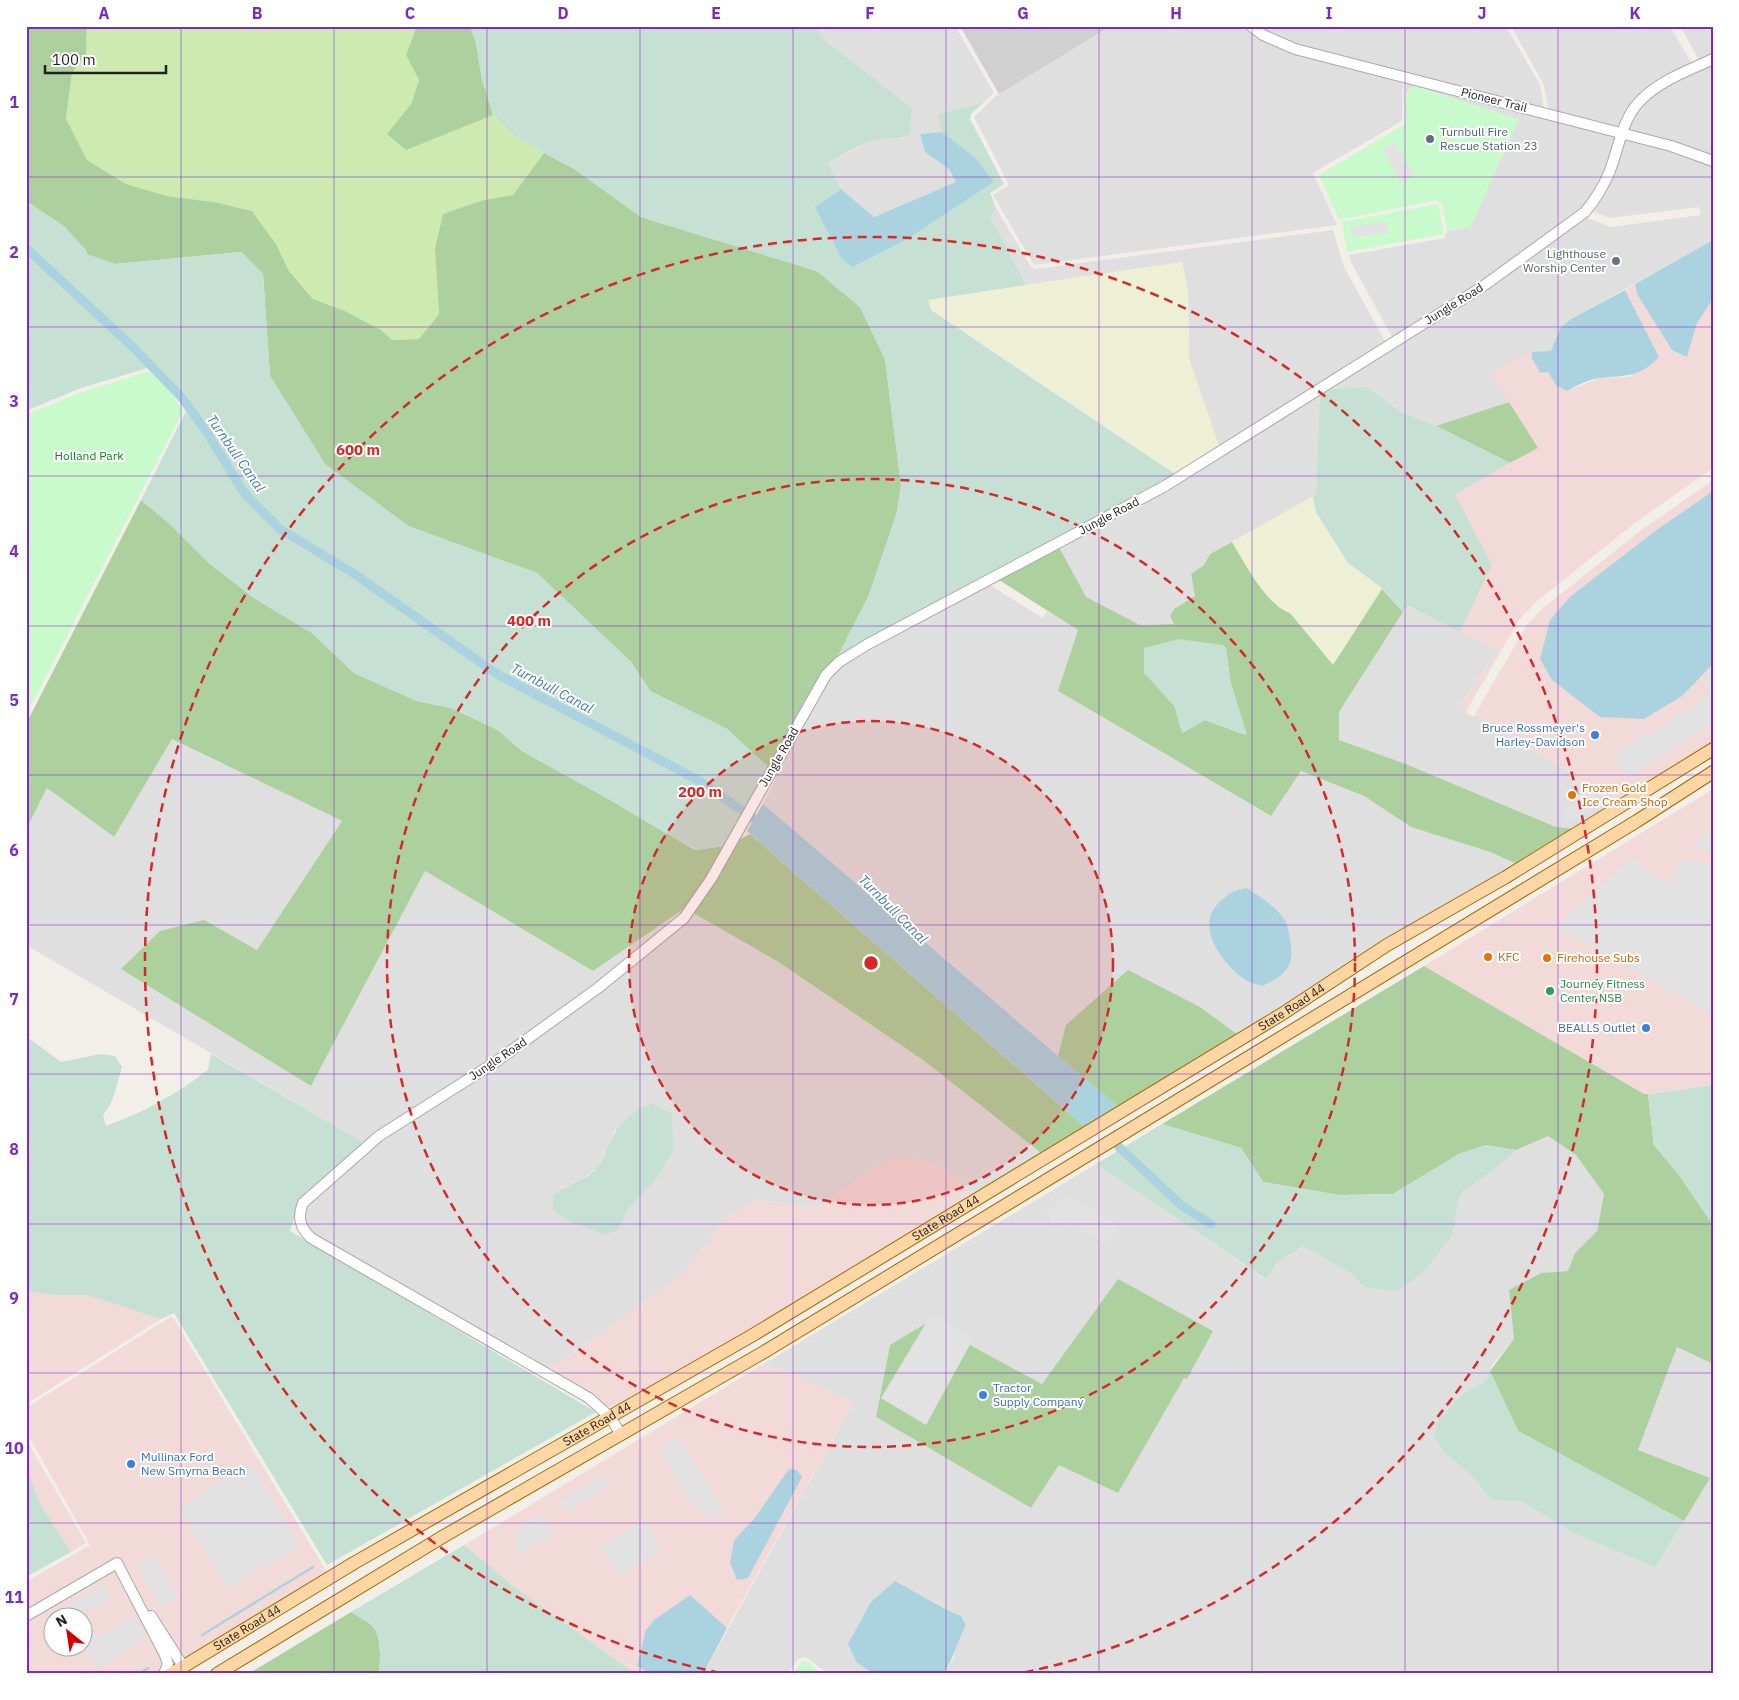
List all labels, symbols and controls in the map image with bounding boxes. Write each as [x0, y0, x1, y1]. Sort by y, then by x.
text: A [99, 3, 110, 23]
text: B [252, 3, 263, 23]
text: C [405, 3, 415, 23]
text: D [557, 3, 569, 23]
text: E [711, 3, 721, 23]
text: F [865, 3, 875, 23]
text: G [1017, 3, 1029, 23]
text: H [1170, 3, 1182, 23]
text: I [1326, 3, 1333, 23]
text: J [1478, 3, 1486, 23]
text: K [1629, 3, 1641, 23]
scale bar [45, 42, 166, 74]
text: 100 m [52, 50, 96, 69]
street label: Pioneer Trail [1460, 84, 1529, 115]
text: 1 [9, 92, 19, 112]
place label: Turnbull Fire Rescue Station 23 [1440, 124, 1538, 153]
marker: Turnbull Fire Rescue Station 23 [1424, 133, 1436, 145]
text: 2 [9, 242, 19, 262]
place label: Lighthouse Worship Center [1523, 246, 1607, 275]
marker: Lighthouse Worship Center [1610, 255, 1622, 267]
street label: Jungle Road [1422, 280, 1486, 328]
text: 3 [9, 391, 19, 411]
water label: Turnbull Canal [203, 411, 270, 496]
text: 600 m [336, 440, 380, 459]
park label: Holland Park [55, 448, 124, 463]
street label: Jungle Road [1076, 493, 1142, 538]
text: 4 [9, 541, 19, 561]
text: 400 m [507, 611, 551, 630]
water label: Turnbull Canal [508, 659, 597, 717]
text: 5 [9, 690, 19, 710]
place label: Bruce Rossmeyer's Harley-Davidson [1482, 720, 1585, 749]
street label: Jungle Road [755, 724, 802, 789]
marker: Bruce Rossmeyer's Harley-Davidson [1589, 729, 1601, 741]
place label: Frozen Gold Ice Cream Shop [1582, 780, 1668, 809]
text: 200 m [678, 782, 722, 801]
marker: Frozen Gold Ice Cream Shop [1566, 789, 1578, 801]
text: 6 [9, 840, 19, 860]
water label: Turnbull Canal [855, 871, 932, 948]
place label: KFC [1498, 949, 1520, 964]
place label: Firehouse Subs [1557, 950, 1640, 965]
marker: KFC [1482, 951, 1494, 963]
marker: Firehouse Subs [1541, 952, 1553, 964]
centre of rings [862, 954, 880, 972]
place label: Journey Fitness Center NSB [1560, 976, 1645, 1005]
street label: State Road 44 [1255, 980, 1327, 1034]
marker: Journey Fitness Center NSB [1544, 985, 1556, 997]
text: 7 [9, 989, 19, 1009]
place label: BEALLS Outlet [1558, 1020, 1636, 1035]
marker: BEALLS Outlet [1640, 1022, 1652, 1034]
street label: Jungle Road [466, 1034, 529, 1083]
text: 8 [9, 1139, 19, 1159]
street label: State Road 44 [909, 1191, 982, 1244]
text: 9 [9, 1288, 19, 1308]
place label: Tractor Supply Company [993, 1380, 1083, 1409]
marker: Tractor Supply Company [977, 1389, 989, 1401]
street label: State Road 44 [560, 1398, 634, 1449]
text: 10 [4, 1438, 24, 1458]
place label: Mullinax Ford New Smyrna Beach [141, 1449, 246, 1478]
marker: Mullinax Ford New Smyrna Beach [125, 1458, 137, 1470]
text: 11 [4, 1587, 24, 1607]
street label: State Road 44 [210, 1601, 283, 1654]
north arrow [42, 1608, 92, 1658]
text: N [53, 1610, 70, 1631]

